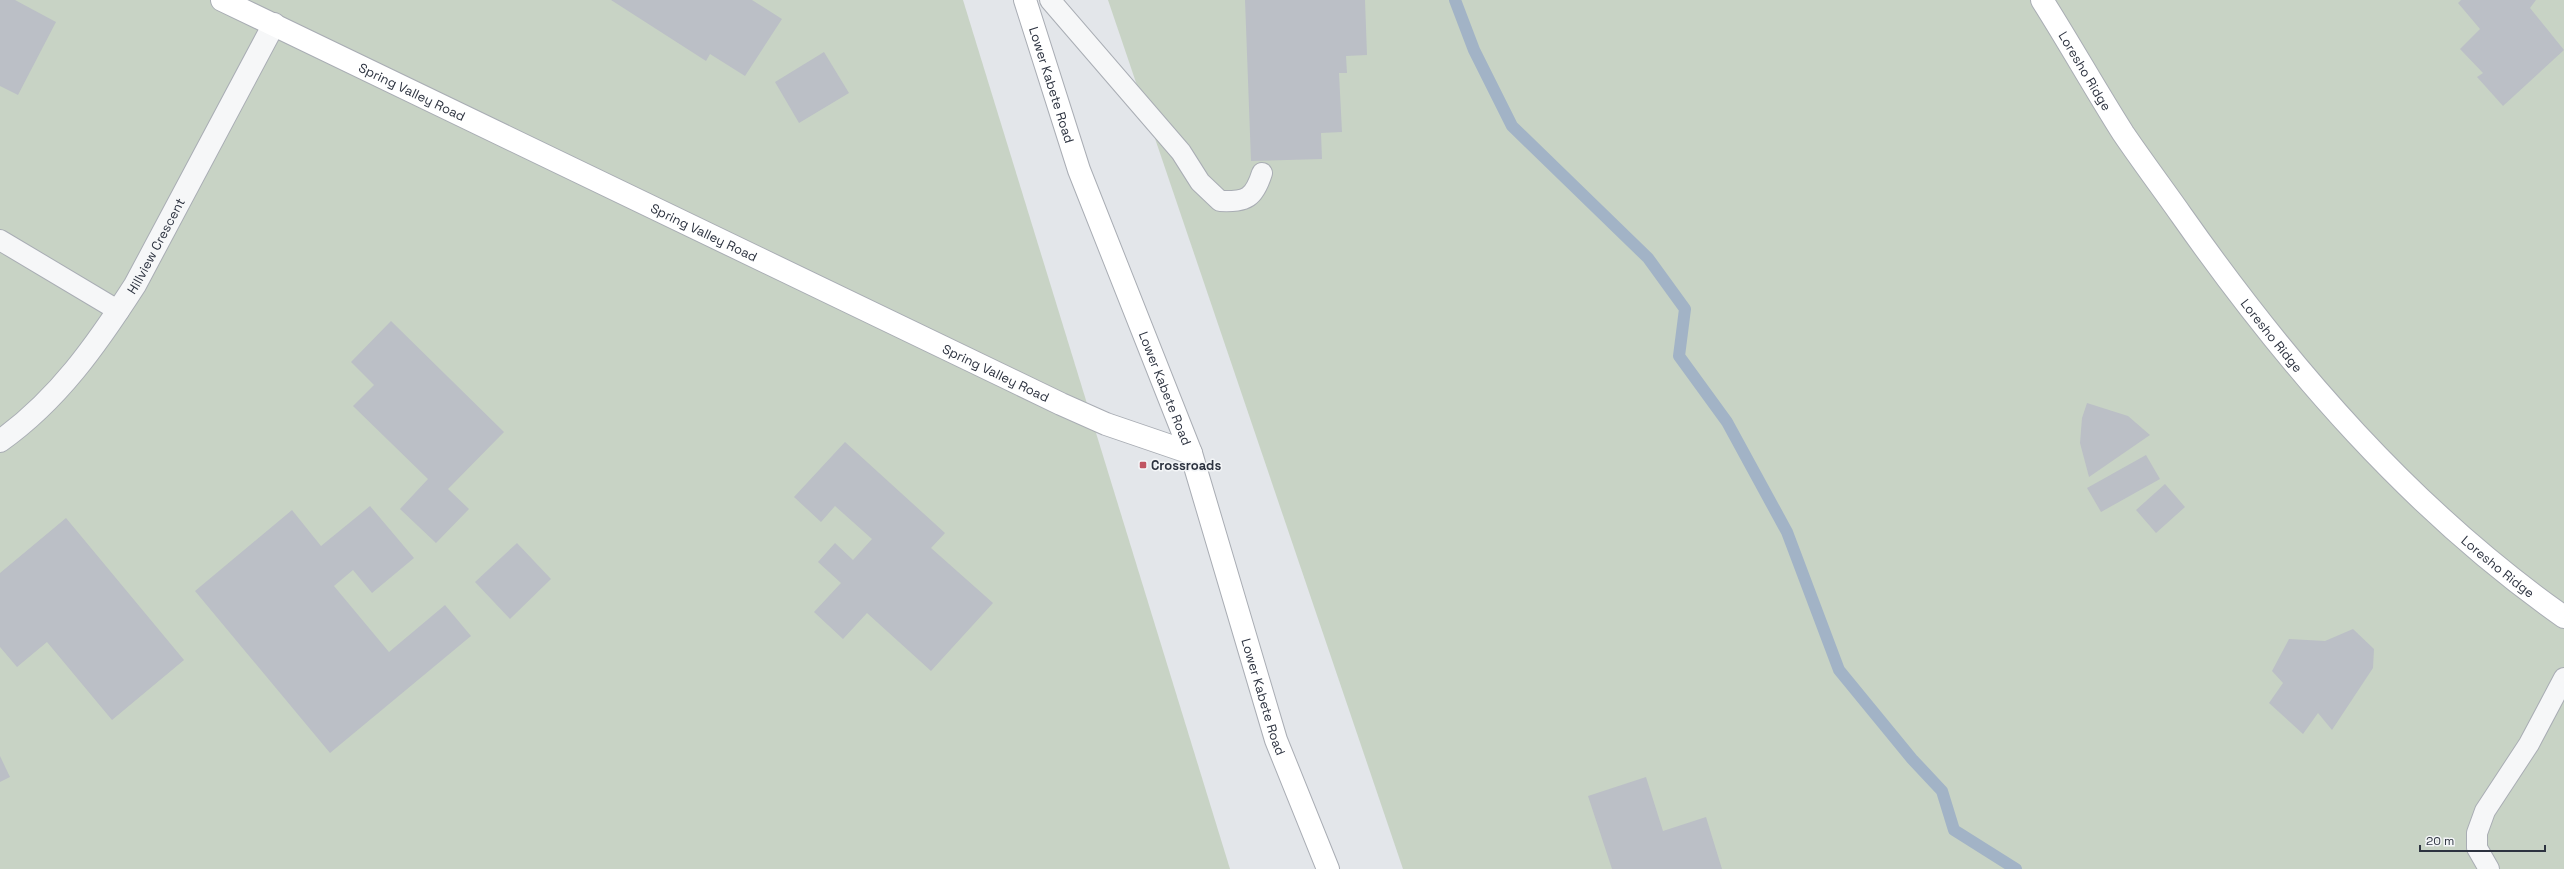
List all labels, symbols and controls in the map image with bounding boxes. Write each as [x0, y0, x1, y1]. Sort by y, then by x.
street label: Lower Kabete Road [1025, 24, 1078, 145]
street label: Loresho Ridge [2055, 28, 2115, 114]
street label: Spring Valley Road [356, 59, 468, 124]
street label: Hillview Crescent [123, 195, 188, 297]
street label: Spring Valley Road [648, 199, 760, 265]
street label: Loresho Ridge [2237, 295, 2307, 376]
street label: Lower Kabete Road [1135, 329, 1196, 448]
street label: Spring Valley Road [940, 340, 1052, 406]
place label: Crossroads [1151, 457, 1221, 474]
marker: Crossroads [1138, 460, 1148, 470]
street label: Loresho Ridge [2458, 531, 2538, 601]
street label: Lower Kabete Road [1238, 636, 1290, 758]
scale bar [2420, 827, 2545, 853]
text: 20 m [2426, 833, 2454, 849]

